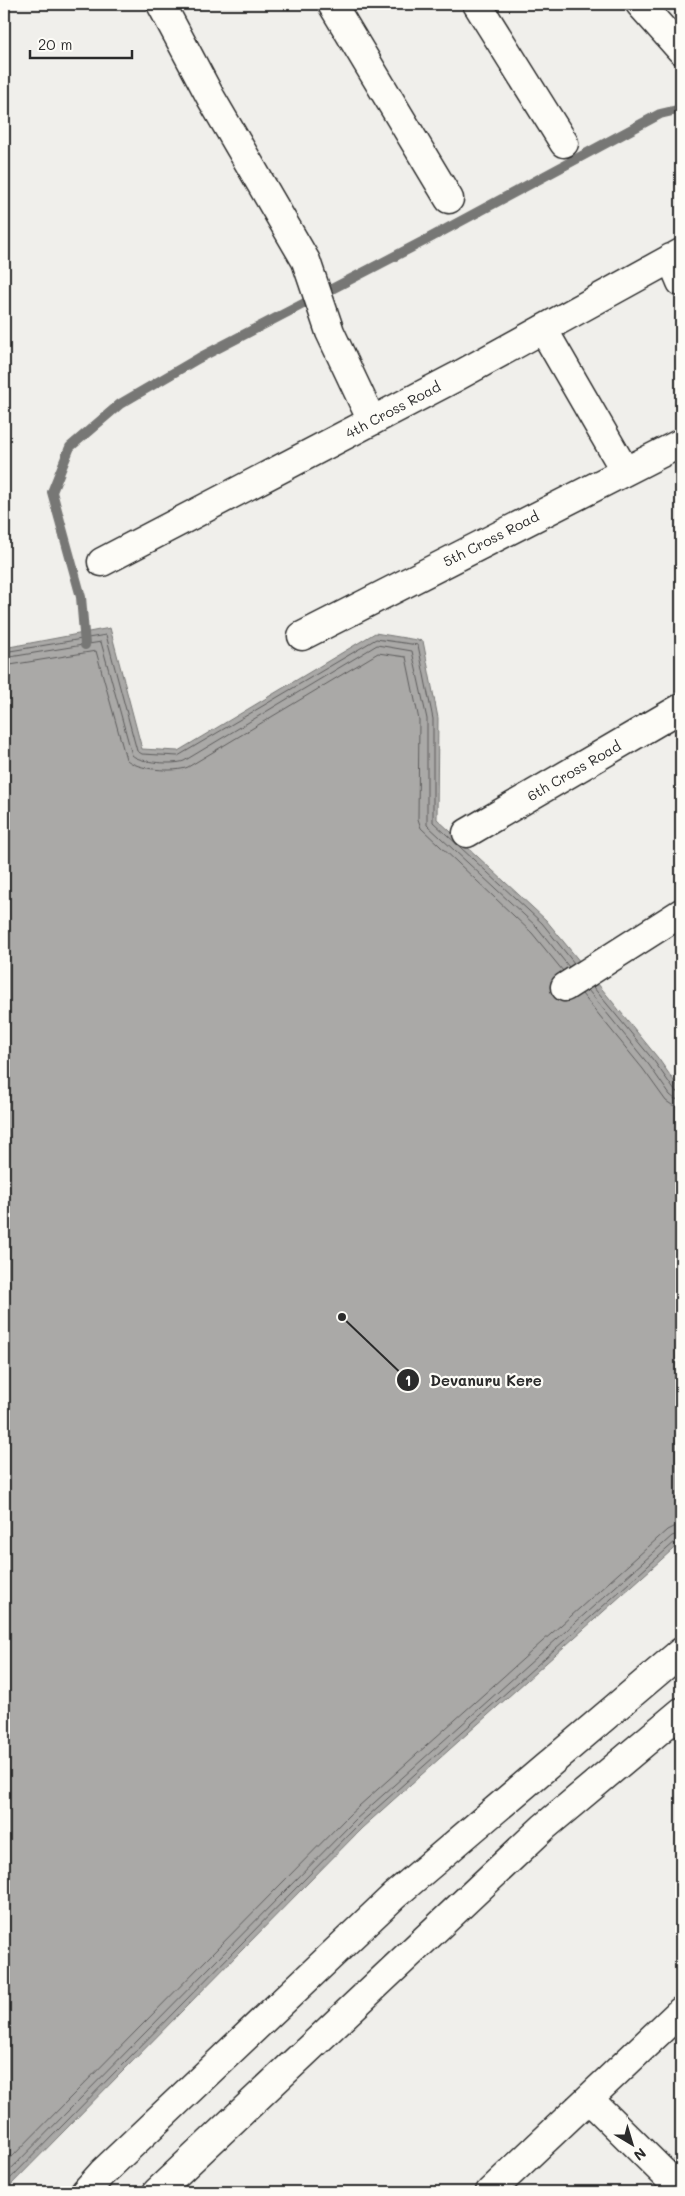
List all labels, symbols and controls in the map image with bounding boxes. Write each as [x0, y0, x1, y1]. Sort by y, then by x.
scale bar [30, 28, 132, 60]
text: 20 m [38, 34, 72, 54]
street label: 4th Cross Road [342, 376, 444, 443]
street label: 5th Cross Road [440, 506, 542, 571]
street label: 6th Cross Road [523, 736, 624, 805]
callout: Devanuru Kere [395, 1365, 552, 1395]
text: 1 [405, 1370, 411, 1390]
text: Devanuru Kere [430, 1370, 542, 1390]
north arrow [608, 2118, 658, 2168]
text: N [630, 2144, 650, 2165]

